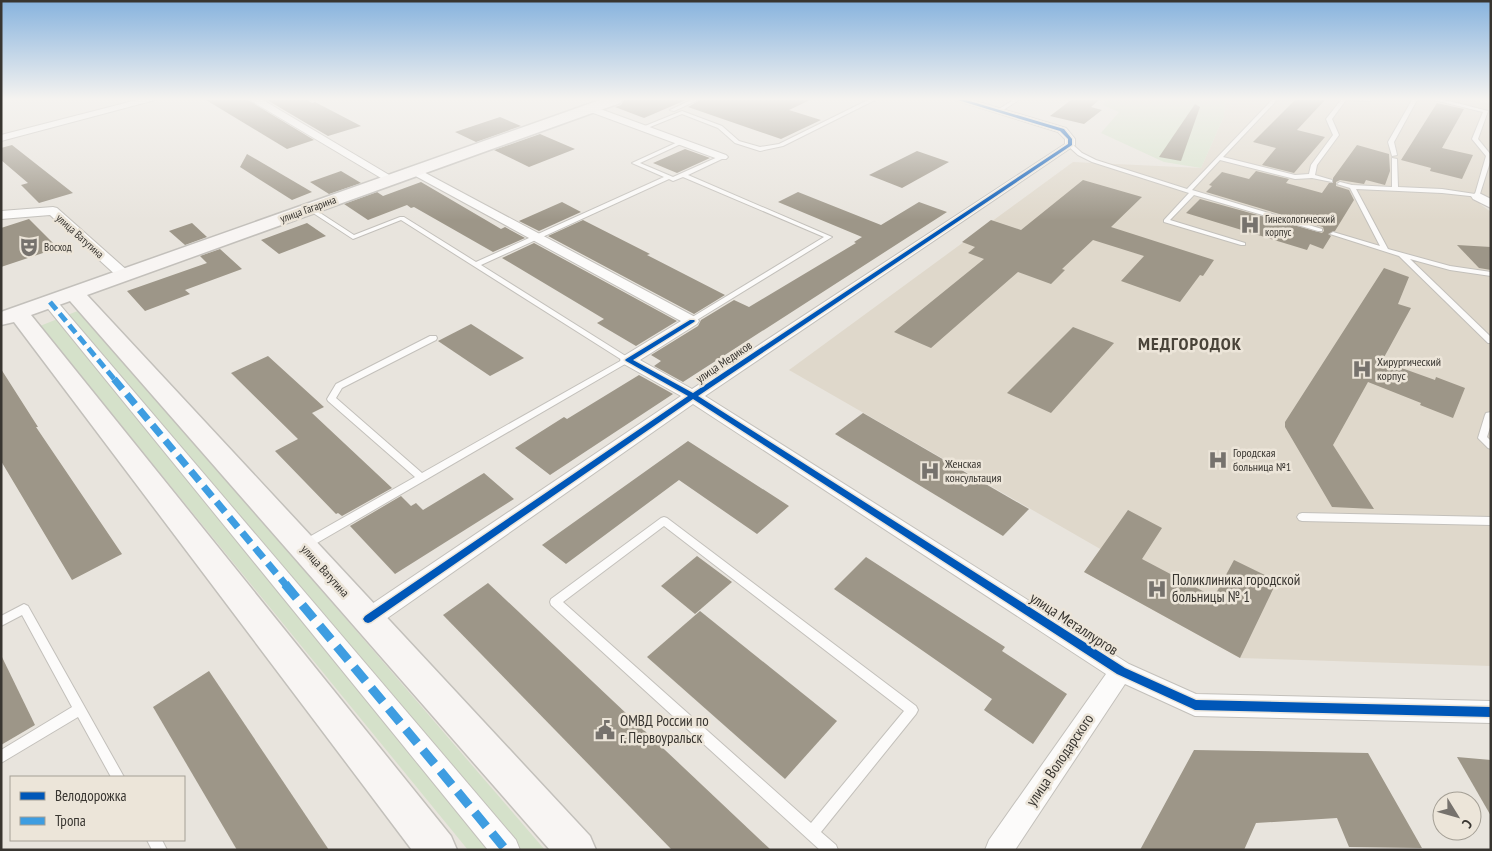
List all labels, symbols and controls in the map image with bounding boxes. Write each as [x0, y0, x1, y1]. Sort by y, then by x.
street label: улица Гагарина [278, 192, 338, 226]
street label: улица Ватутина [53, 211, 107, 261]
place label: Гинекологический корпус [1265, 212, 1335, 239]
hospital icon: Гинекологический корпус [1239, 214, 1261, 236]
theatre icon: Восход [18, 236, 40, 258]
place label: Восход [44, 240, 72, 254]
district label: МЕДГОРОДОК [1138, 332, 1242, 355]
street label: улица Медиков [693, 337, 755, 386]
place label: Хирургический корпус [1377, 354, 1441, 383]
hospital icon: Хирургический корпус [1351, 358, 1373, 380]
place label: Городская больница №1 [1233, 445, 1291, 474]
hospital icon: Городская больница №1 [1207, 449, 1229, 471]
place label: Женская консультация [944, 456, 1002, 485]
hospital icon: Женская консультация [919, 460, 941, 482]
street label: улица Ватутина [298, 541, 353, 600]
place label: Поликлиника городской больницы № 1 [1172, 570, 1300, 606]
hospital icon: Поликлиника городской больницы № 1 [1146, 578, 1168, 600]
street label: улица Металлургов [1026, 588, 1122, 659]
street label: улица Володарского [1022, 710, 1098, 810]
place label: ОМВД России по г. Первоуральск [620, 711, 709, 747]
public building icon: ОМВД России по г. Первоуральск [594, 719, 616, 741]
legend [10, 776, 185, 841]
text: Велодорожка [55, 786, 126, 805]
north arrow [1432, 791, 1482, 841]
text: Тропа [55, 811, 86, 830]
text: С [1458, 816, 1476, 832]

